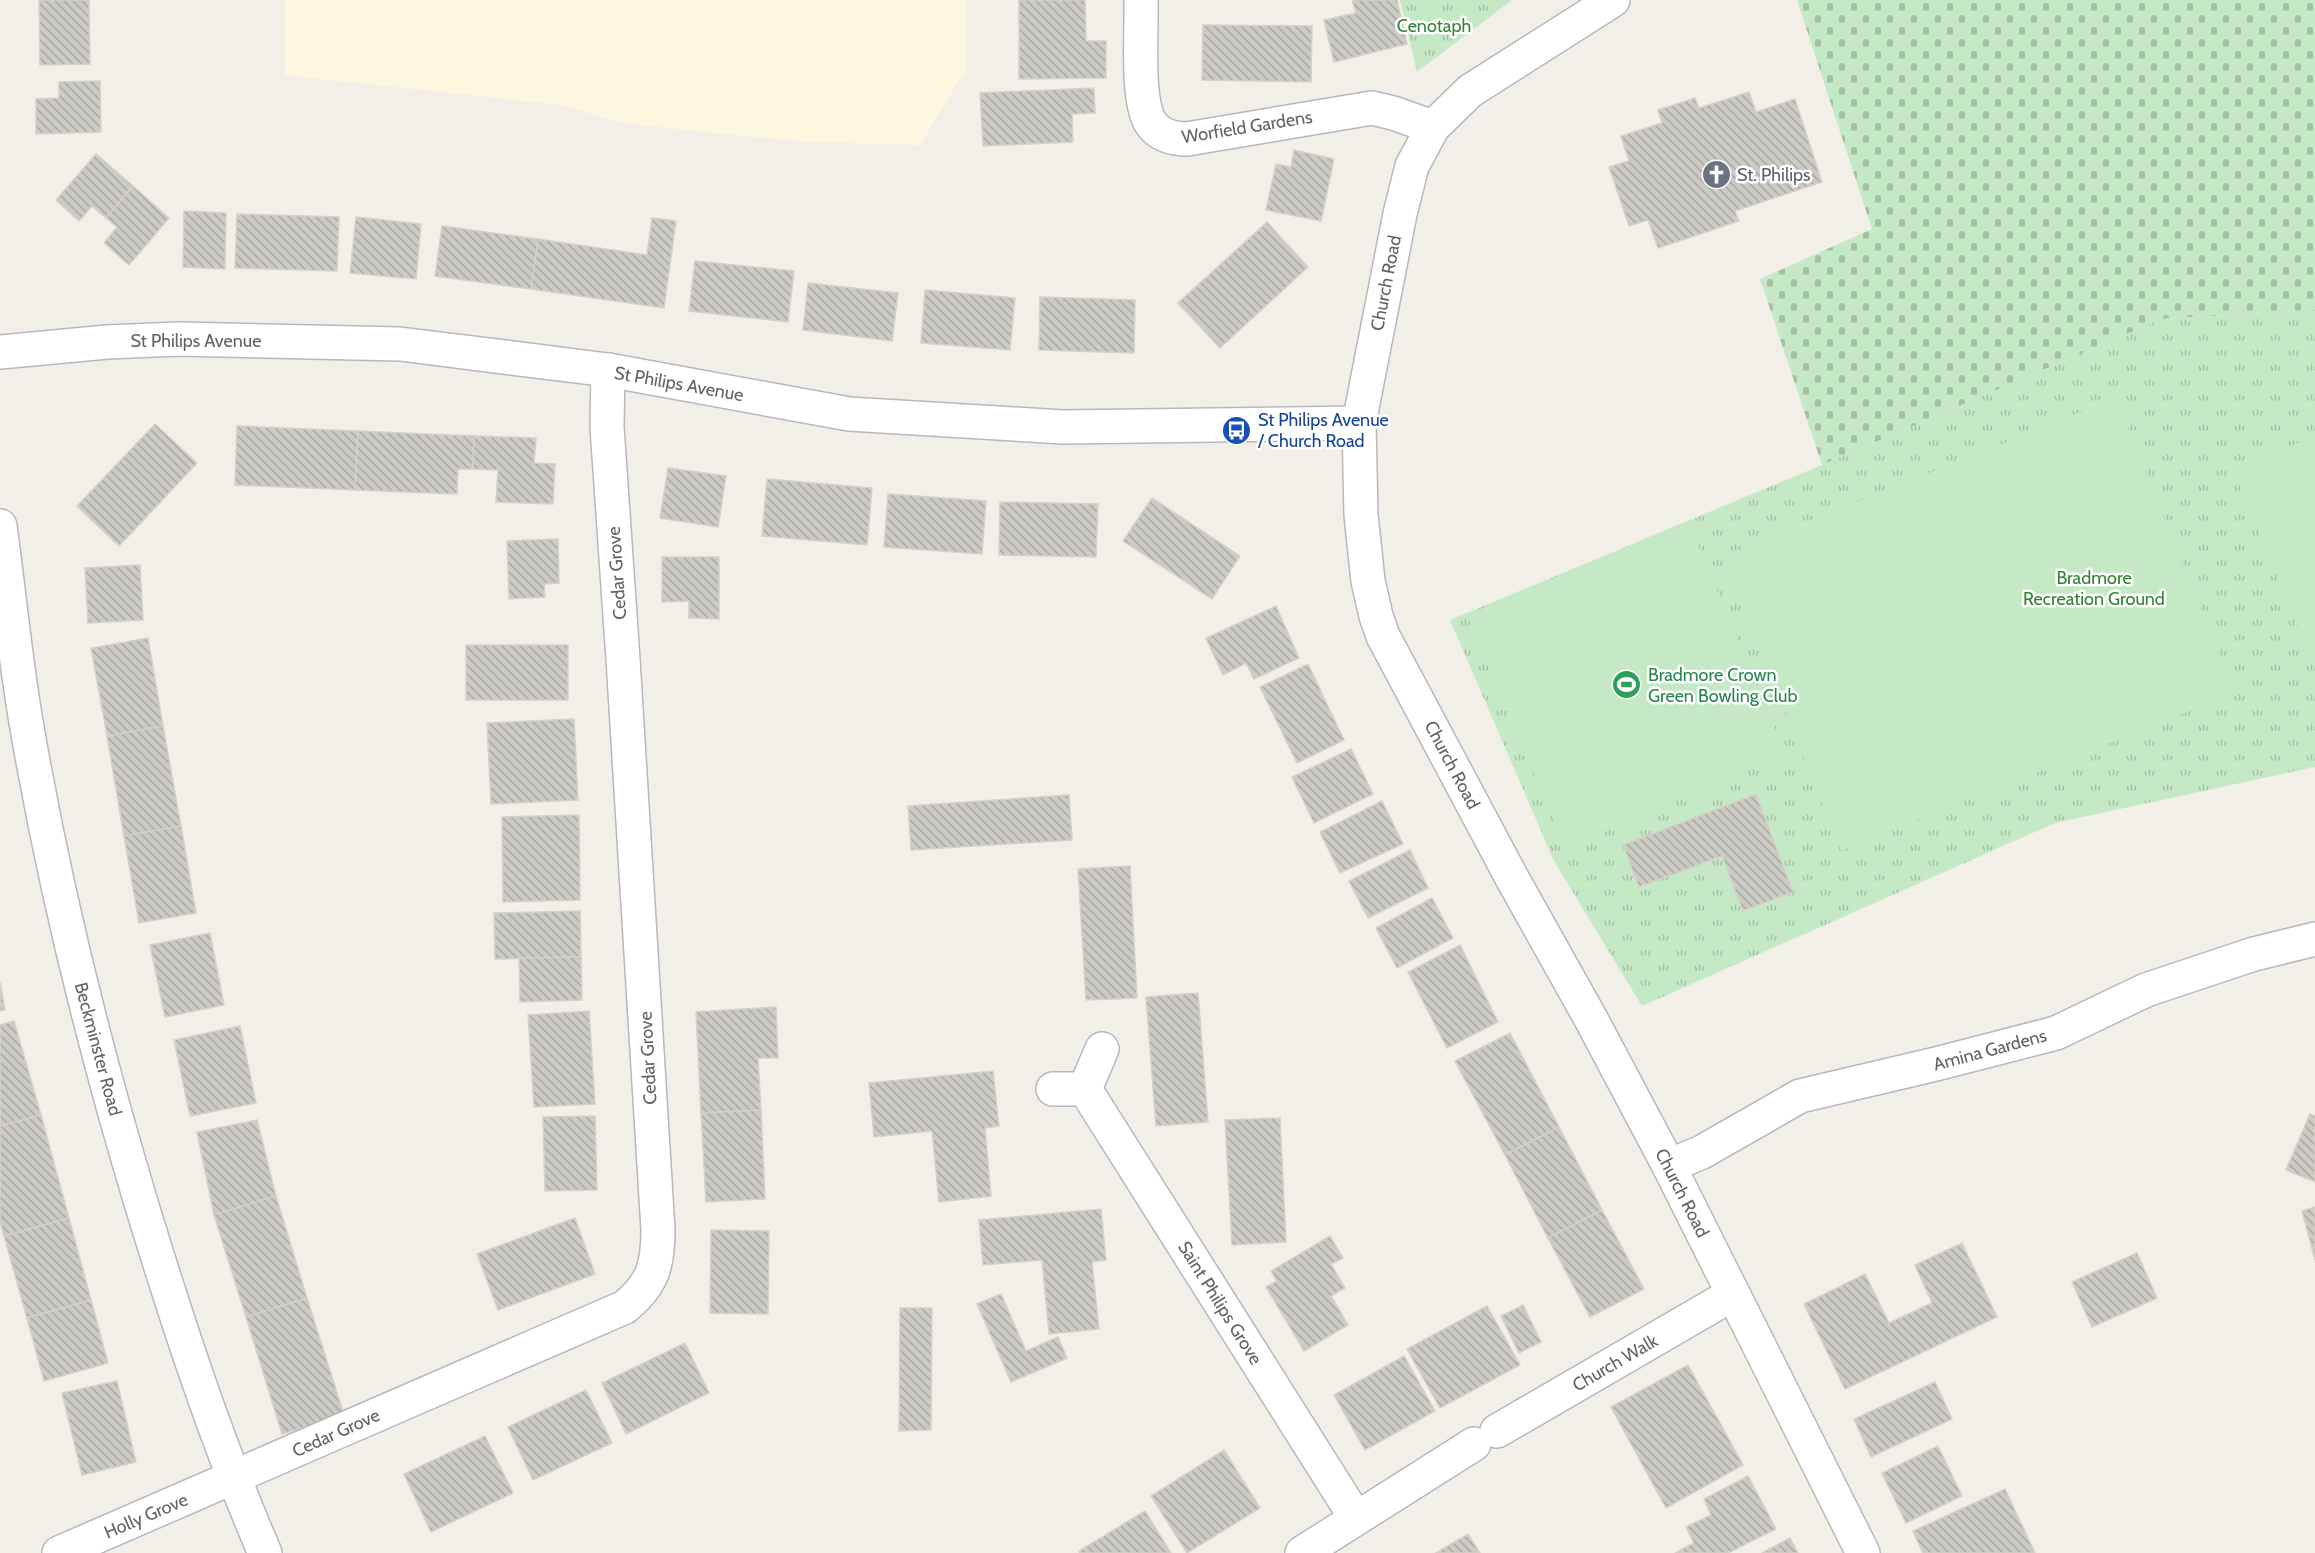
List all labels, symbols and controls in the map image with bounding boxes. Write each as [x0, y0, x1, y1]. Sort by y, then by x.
park label: Cenotaph [1397, 15, 1471, 37]
street label: Worfield Gardens [1180, 106, 1314, 148]
church icon: St. Philips [1700, 159, 1732, 191]
place label: St. Philips [1737, 164, 1810, 186]
street label: Church Road [1366, 233, 1406, 333]
street label: St Philips Avenue [131, 330, 261, 352]
street label: St Philips Avenue [613, 362, 745, 406]
place label: St Philips Avenue / Church Road [1257, 409, 1389, 452]
bus stop icon: St Philips Avenue / Church Road [1221, 414, 1253, 446]
street label: Cedar Grove [603, 526, 631, 620]
park label: Bradmore Recreation Ground [2023, 567, 2165, 610]
place label: Bradmore Crown Green Bowling Club [1648, 664, 1798, 707]
sports icon: Bradmore Crown Green Bowling Club [1611, 669, 1643, 701]
street label: Church Road [1420, 717, 1484, 813]
street label: Beckminster Road [70, 980, 126, 1118]
street label: Cedar Grove [635, 1011, 661, 1105]
street label: Amina Gardens [1931, 1024, 2049, 1076]
street label: Church Road [1650, 1145, 1714, 1241]
street label: Saint Philips Grove [1173, 1237, 1267, 1369]
street label: Church Walk [1568, 1329, 1662, 1396]
street label: Cedar Grove [289, 1404, 383, 1462]
street label: Holly Grove [101, 1488, 191, 1544]

